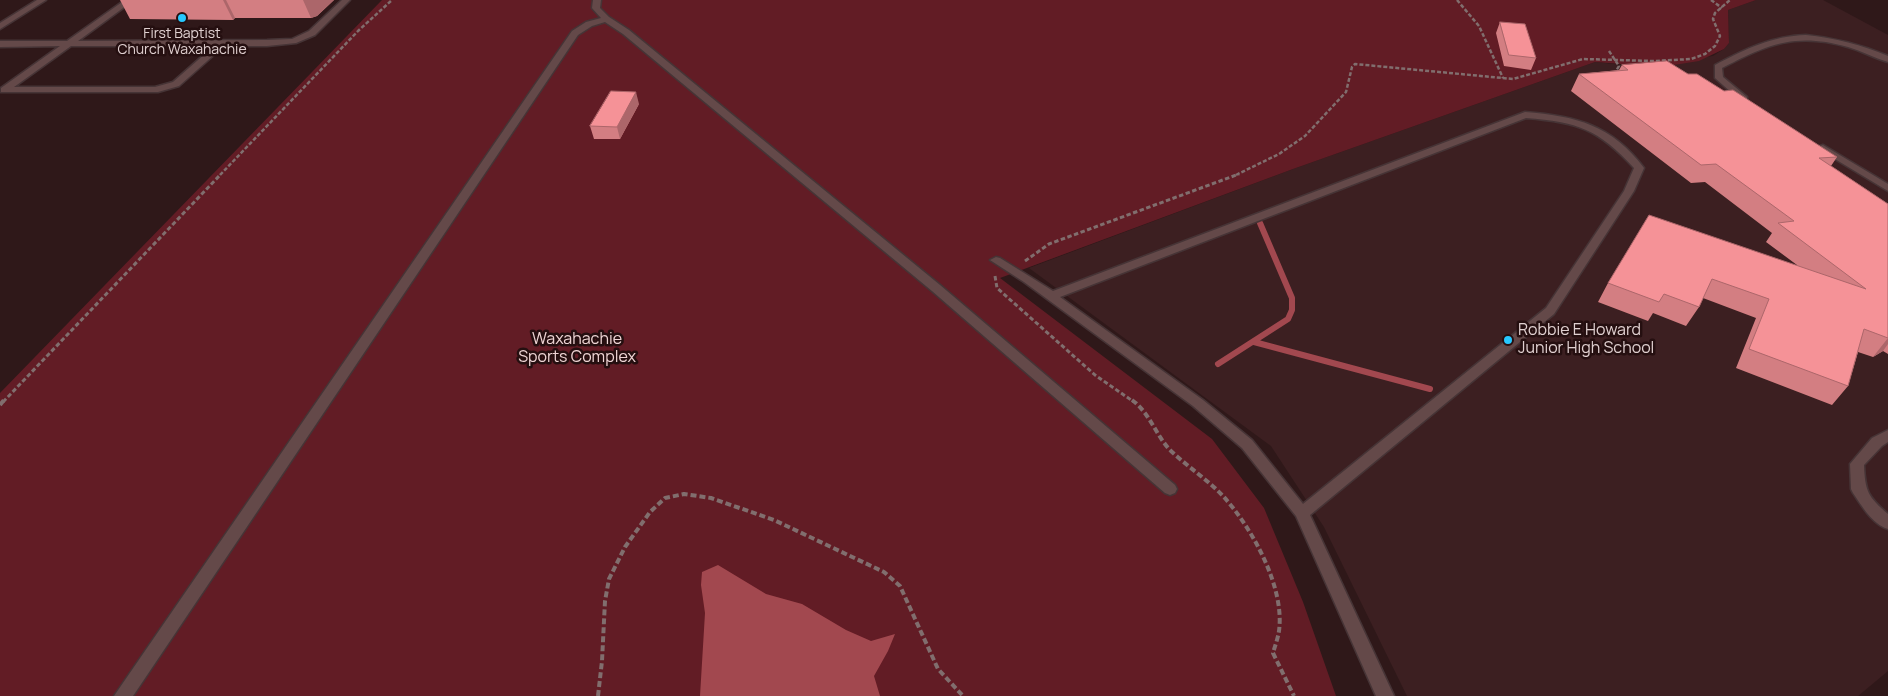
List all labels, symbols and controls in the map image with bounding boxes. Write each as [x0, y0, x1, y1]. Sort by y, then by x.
marker: First Baptist Church Waxahachie [176, 12, 188, 24]
place label: First Baptist Church Waxahachie [117, 26, 247, 58]
place label: Robbie E Howard Junior High School [1518, 321, 1654, 359]
park label: Waxahachie Sports Complex [518, 330, 636, 368]
marker: Robbie E Howard Junior High School [1502, 334, 1514, 346]

